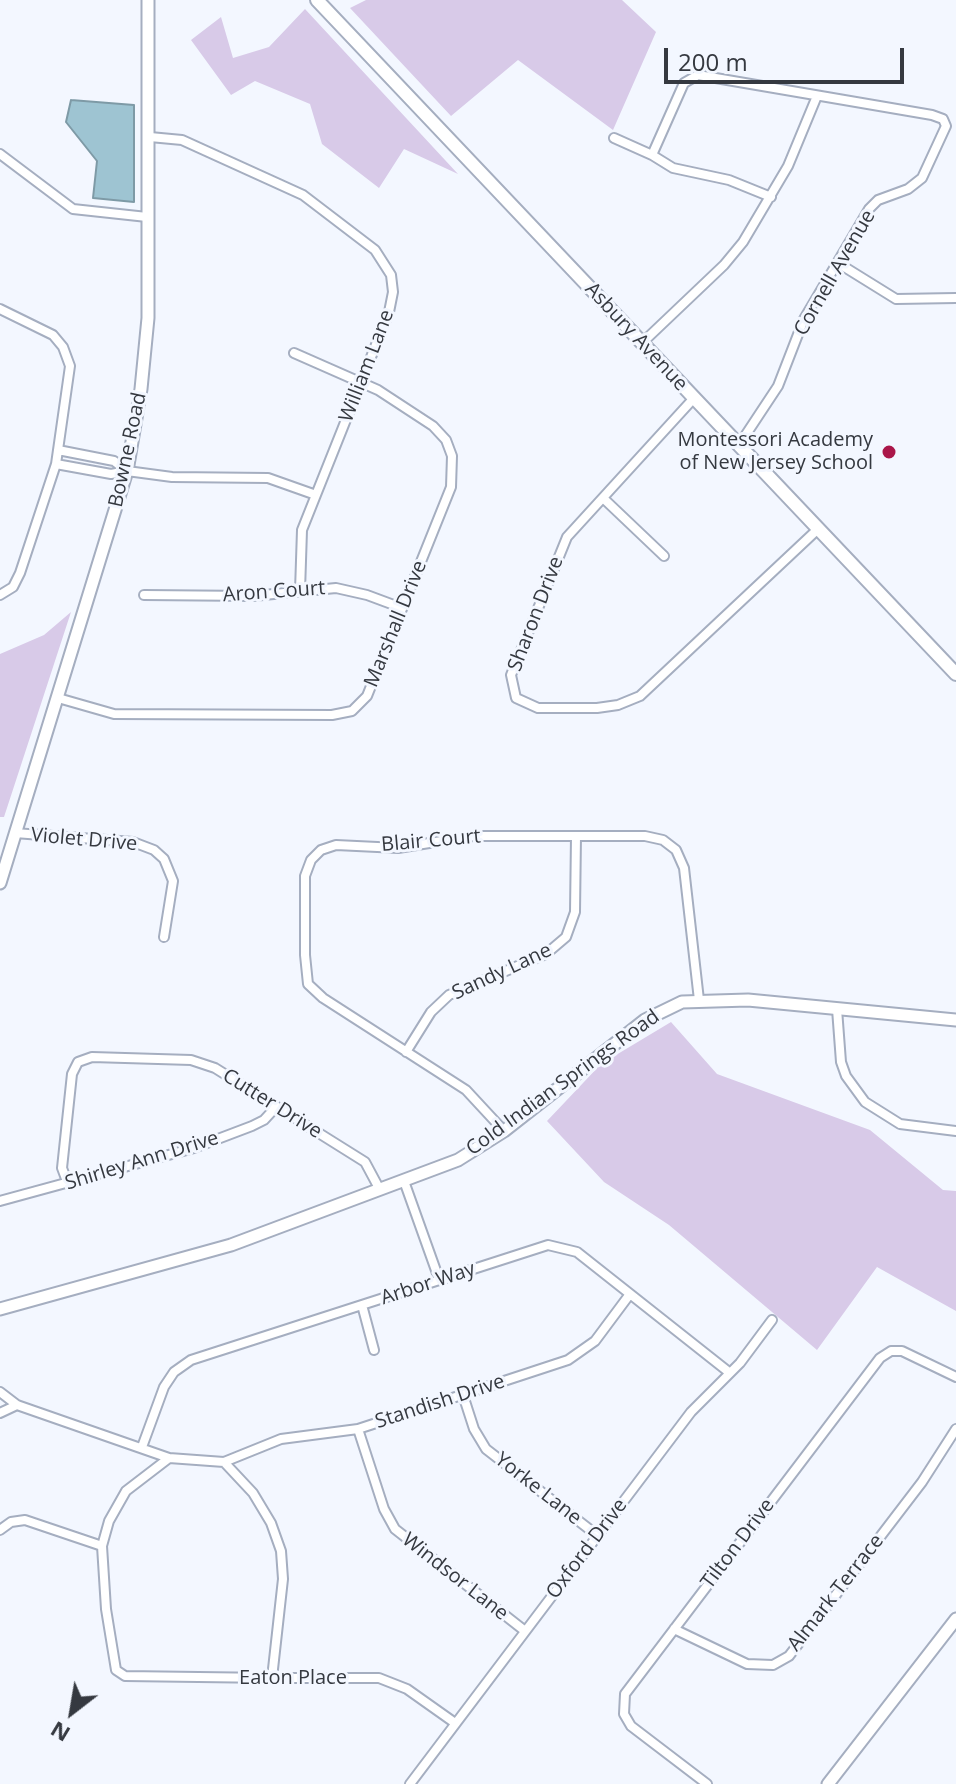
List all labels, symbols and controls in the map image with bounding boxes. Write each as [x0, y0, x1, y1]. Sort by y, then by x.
scale bar [668, 32, 908, 82]
text: 200 m [678, 45, 748, 78]
street label: Cornell Avenue [789, 206, 881, 340]
street label: Asbury Avenue [580, 278, 692, 396]
street label: William Lane [335, 306, 399, 426]
street label: Bowne Road [104, 390, 152, 510]
place label: Montessori Academy of New Jersey School [678, 428, 873, 475]
marker: Montessori Academy of New Jersey School [880, 443, 898, 461]
street label: Sharon Drive [503, 553, 569, 675]
street label: Marshall Drive [360, 557, 432, 691]
street label: Aron Court [222, 576, 326, 608]
street label: Violet Drive [30, 823, 138, 857]
street label: Blair Court [380, 825, 482, 857]
street label: Sandy Lane [449, 939, 555, 1005]
street label: Cold Indian Springs Road [462, 1005, 664, 1161]
street label: Cutter Drive [218, 1064, 326, 1144]
street label: Shirley Ann Drive [62, 1126, 222, 1196]
street label: Arbor Way [378, 1257, 478, 1311]
street label: Standish Drive [372, 1370, 508, 1434]
street label: Yorke Lane [490, 1448, 586, 1530]
street label: Oxford Drive [542, 1494, 632, 1604]
street label: Tilton Drive [696, 1494, 780, 1594]
street label: Windsor Lane [397, 1528, 513, 1626]
street label: Almark Terrace [783, 1530, 889, 1656]
street label: Eaton Place [239, 1666, 347, 1690]
north arrow [32, 1672, 112, 1752]
text: N [44, 1715, 75, 1750]

